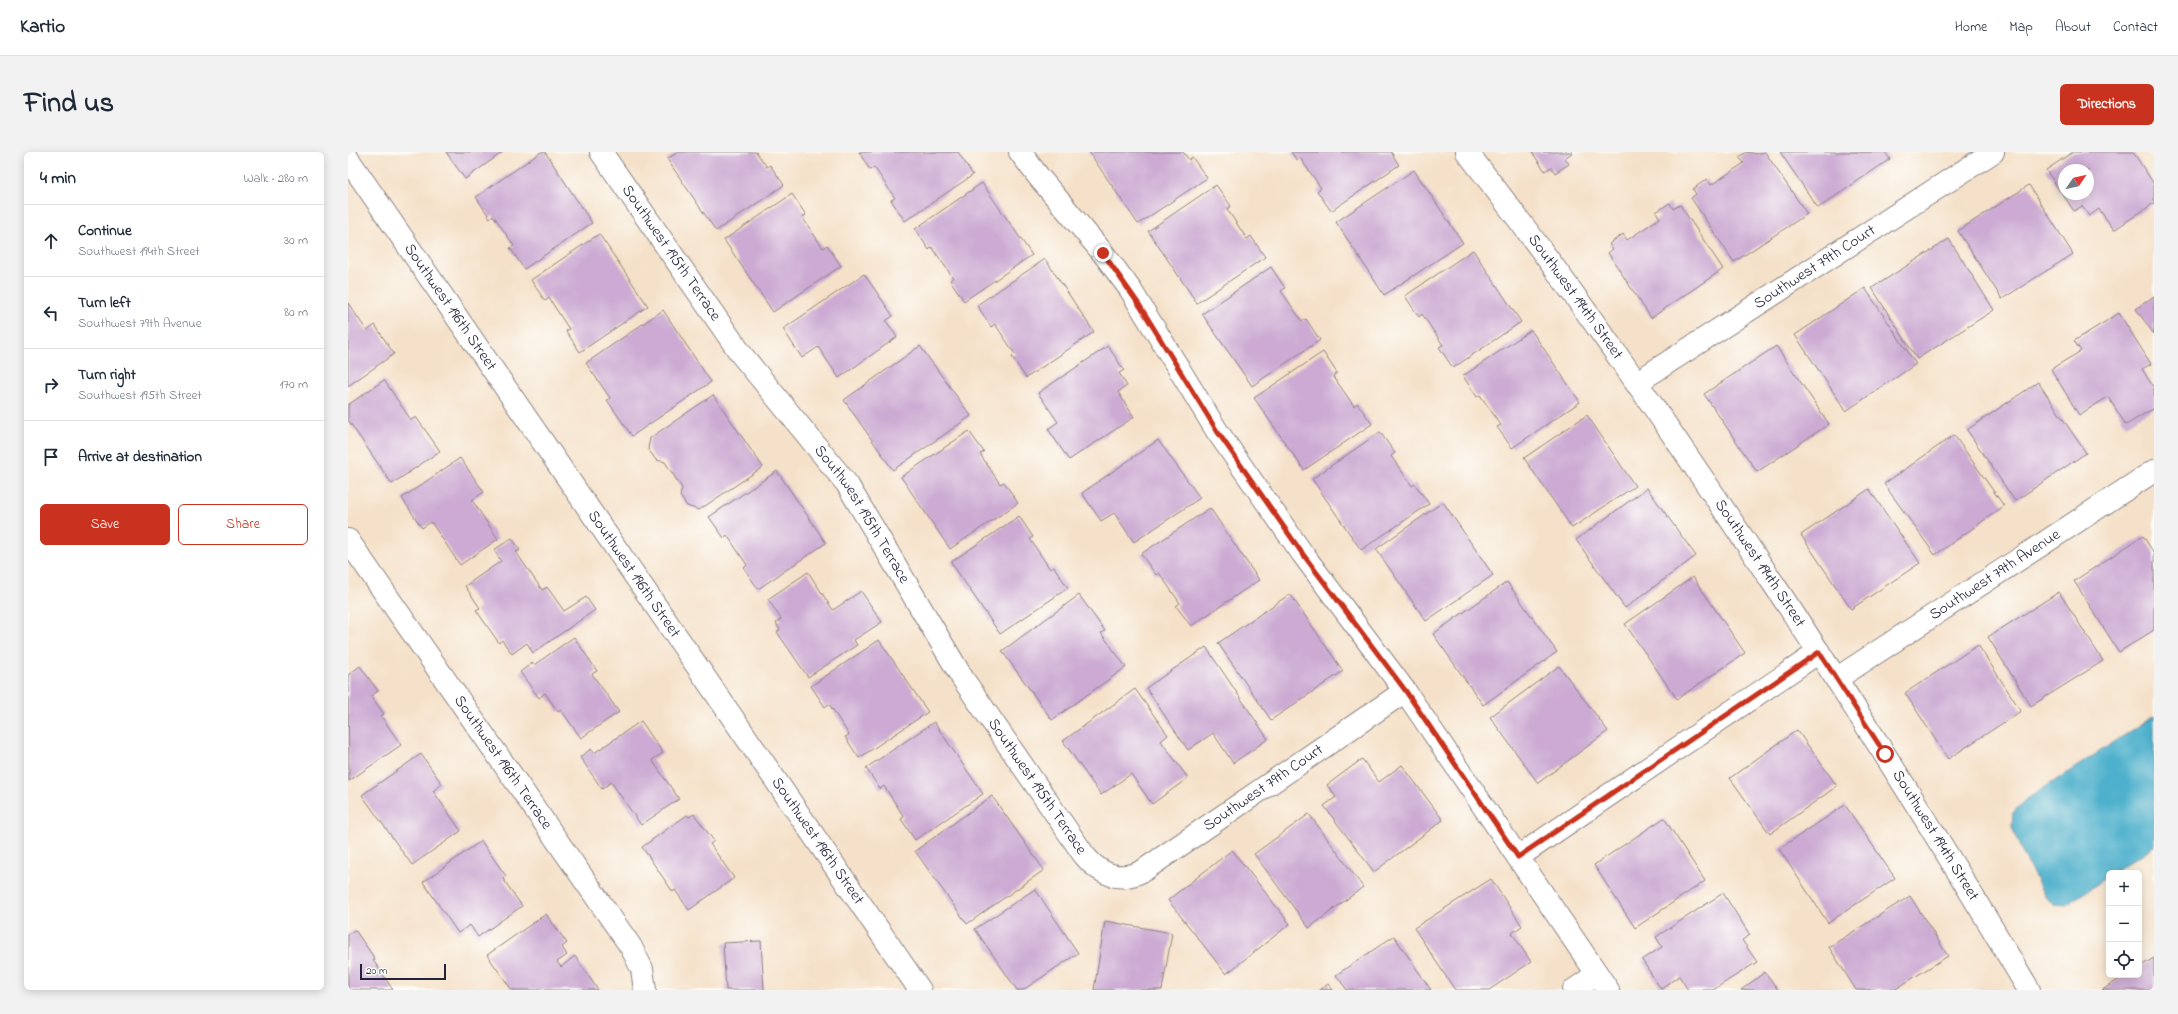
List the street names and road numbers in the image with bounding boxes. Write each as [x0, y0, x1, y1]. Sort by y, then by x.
street label: Southwest 195th Terrace [615, 180, 727, 327]
street label: Southwest 79th Court [1749, 219, 1881, 316]
street label: Southwest 194th Street [1522, 229, 1629, 365]
street label: Southwest 196th Street [398, 239, 503, 376]
street label: Southwest 195th Terrace [808, 440, 916, 589]
street label: Southwest 194th Street [1708, 494, 1812, 633]
street label: Southwest 196th Street [581, 505, 687, 643]
street label: Southwest 79th Avenue [1925, 523, 2066, 627]
street label: Southwest 196th Terrace [447, 690, 558, 835]
street label: Southwest 195th Terrace [981, 713, 1093, 861]
street label: Southwest 79th Court [1199, 738, 1329, 838]
street label: Southwest 194th Street [1886, 766, 1985, 906]
street label: Southwest 196th Street [765, 772, 870, 910]

